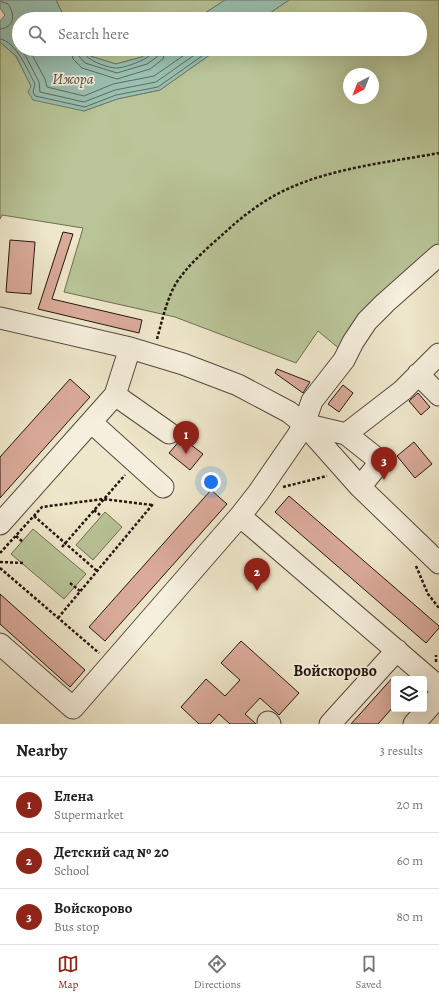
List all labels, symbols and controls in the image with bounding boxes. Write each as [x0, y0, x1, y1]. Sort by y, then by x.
search box [12, 12, 427, 56]
icon: search [26, 23, 48, 45]
text: Search here [58, 24, 129, 44]
north arrow [343, 68, 379, 104]
water label: Ижора [52, 69, 94, 89]
pin: 1 [173, 421, 199, 454]
pin: 3 [371, 447, 397, 480]
your location [201, 472, 221, 492]
pin: 2 [244, 558, 270, 591]
district label: Войскорово [293, 660, 377, 682]
map controls [391, 676, 427, 712]
button: layers [391, 676, 427, 712]
text: Nearby [16, 739, 67, 762]
text: 3 results [379, 742, 423, 759]
text: Елена [54, 786, 94, 806]
text: 1 [27, 796, 31, 813]
text: 20 m [397, 796, 423, 813]
text: Supermarket [54, 806, 124, 823]
text: Детский сад № 20 [54, 842, 169, 862]
text: 2 [26, 852, 32, 869]
text: 60 m [397, 852, 423, 869]
text: School [54, 862, 89, 879]
text: Войскорово [54, 898, 132, 918]
text: 3 [26, 908, 32, 925]
text: 80 m [396, 908, 423, 925]
text: Bus stop [54, 918, 99, 935]
tab: Map [57, 953, 79, 992]
tab: Directions [194, 953, 241, 992]
tab: Saved [356, 953, 382, 992]

